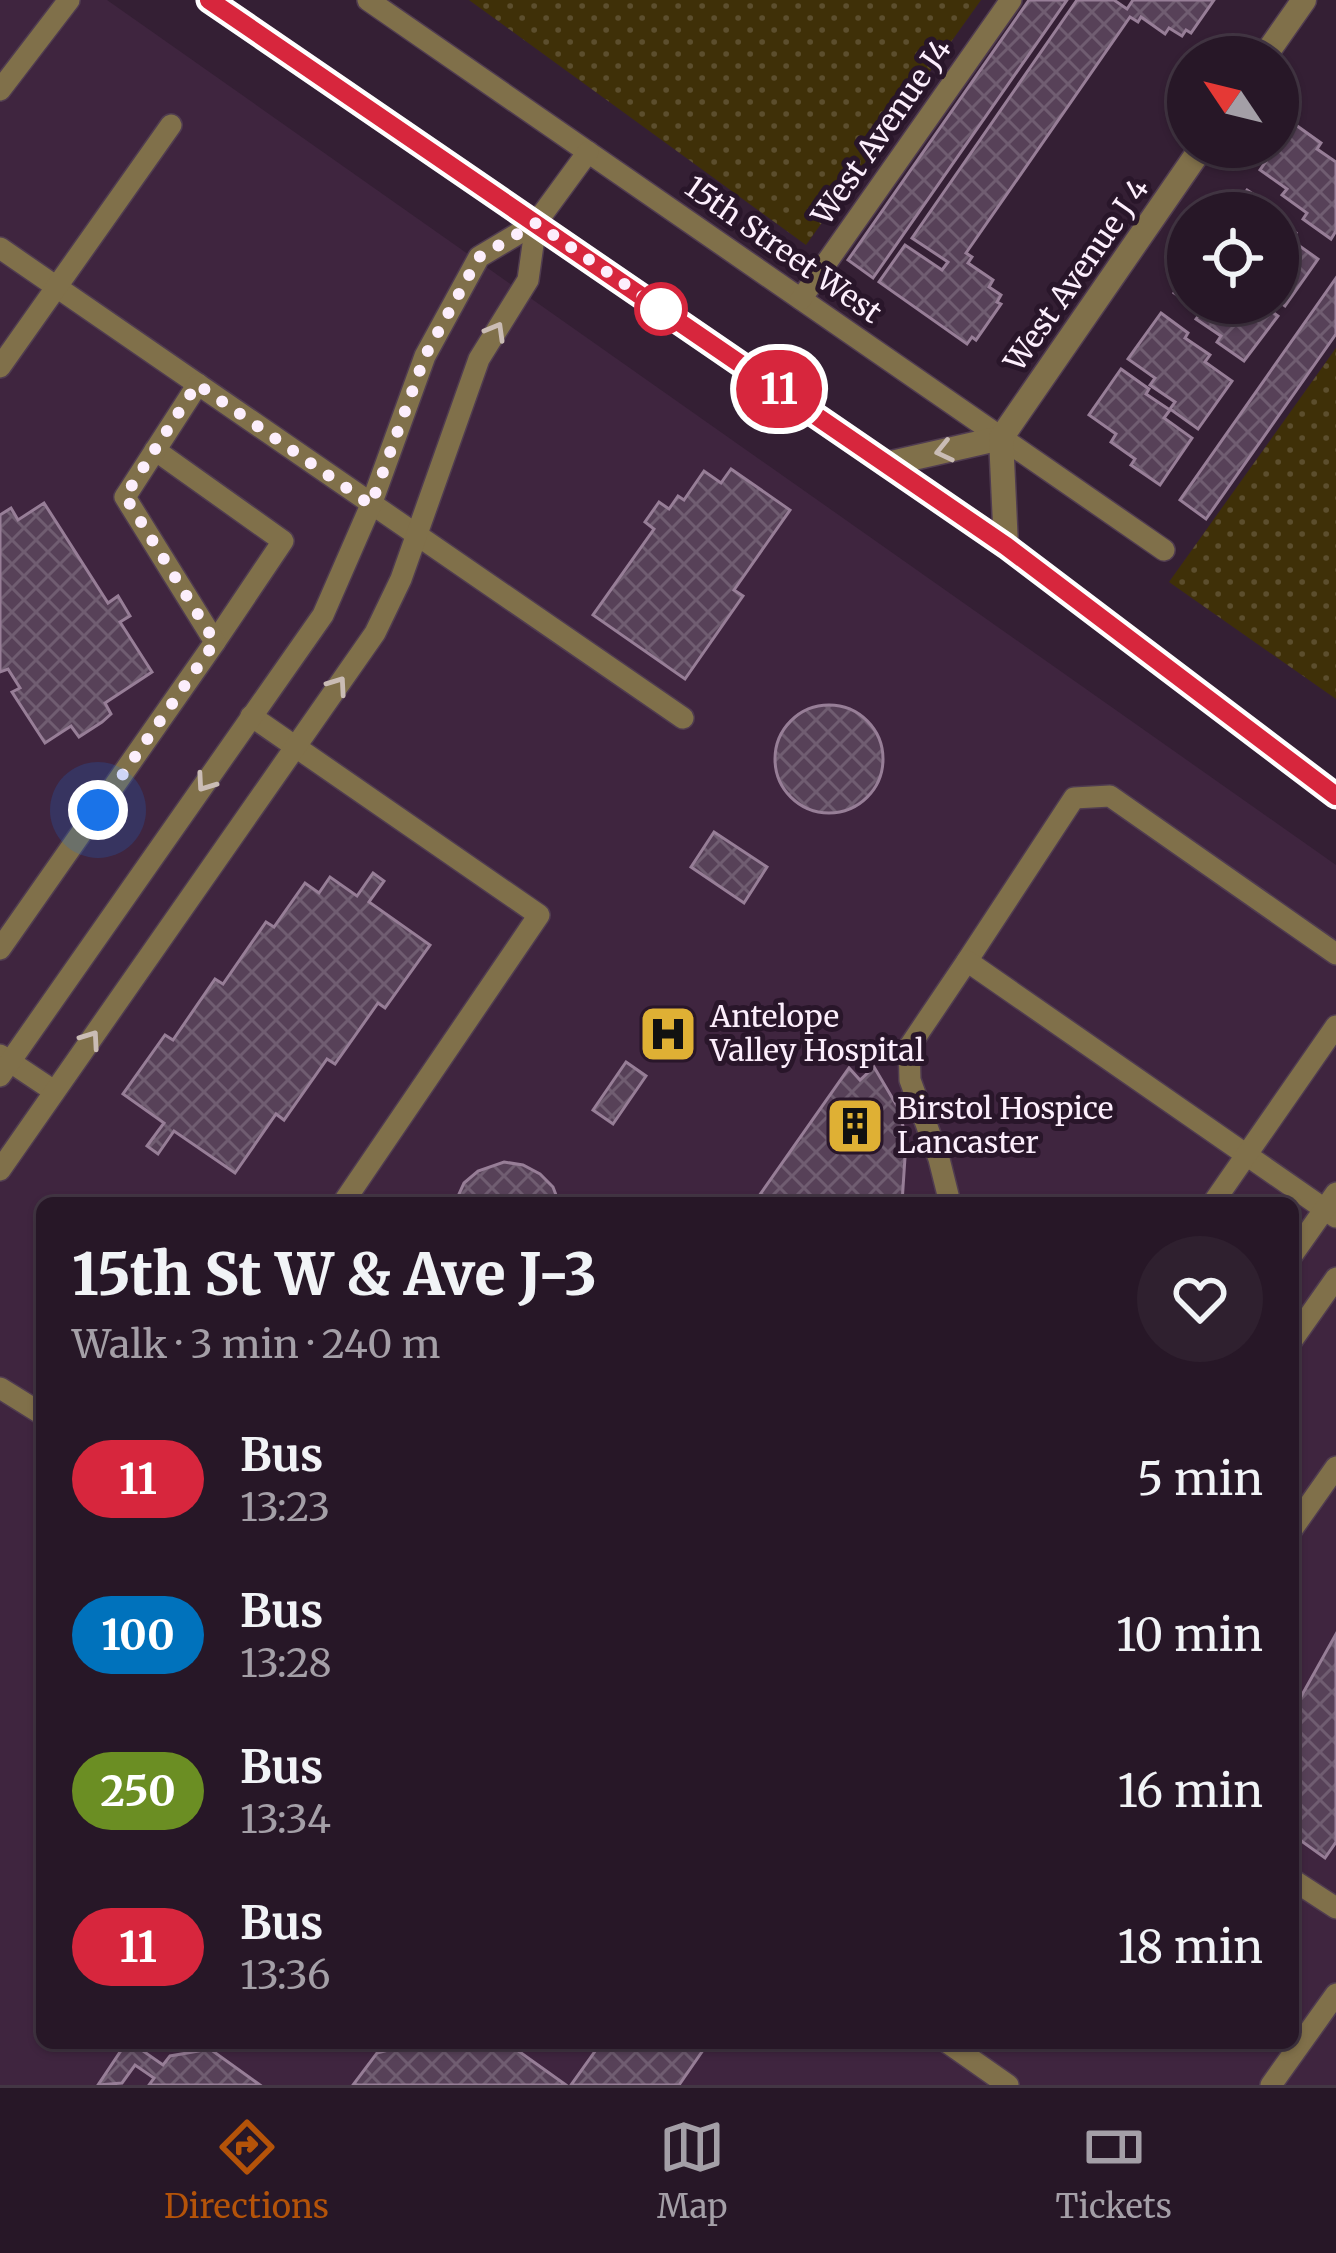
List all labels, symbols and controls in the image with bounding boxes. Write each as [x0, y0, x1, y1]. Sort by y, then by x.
street label: West Avenue J4 [802, 31, 960, 233]
north arrow [1167, 36, 1299, 168]
map controls [1167, 36, 1299, 324]
street label: 15th Street West [678, 167, 889, 331]
street label: West Avenue J 4 [995, 170, 1157, 379]
button: locate [1167, 192, 1299, 324]
unlabelled marker [636, 284, 686, 334]
one-way arrow [481, 322, 504, 343]
line badge: 11 [725, 350, 833, 428]
text: 11 [760, 363, 798, 415]
one-way arrow [935, 437, 955, 462]
one-way arrow [324, 676, 346, 698]
one-way arrow [197, 769, 219, 791]
your location [68, 780, 128, 840]
place label: Antelope Valley Hospital [709, 997, 924, 1069]
hospital icon: Antelope Valley Hospital [637, 1003, 699, 1065]
one-way arrow [77, 1030, 99, 1052]
place label: Birstol Hospice Lancaster [897, 1089, 1113, 1161]
building icon: Birstol Hospice Lancaster [824, 1095, 886, 1157]
button: heart [1137, 1236, 1263, 1362]
text: 15th St W & Ave J-3 [72, 1239, 597, 1311]
text: Walk · 3 min · 240 m [72, 1320, 440, 1369]
text: Bus [240, 1427, 323, 1483]
text: 5 min [1137, 1451, 1263, 1507]
text: 11 [119, 1453, 157, 1505]
text: 13:23 [240, 1483, 330, 1532]
text: Bus [240, 1583, 323, 1639]
text: 10 min [1116, 1607, 1263, 1663]
text: 100 [101, 1609, 175, 1661]
text: 13:28 [240, 1639, 332, 1688]
text: Bus [240, 1739, 323, 1795]
text: 16 min [1118, 1763, 1263, 1819]
text: 250 [100, 1765, 176, 1817]
text: 13:34 [240, 1795, 331, 1844]
text: Bus [240, 1895, 323, 1951]
text: 18 min [1118, 1919, 1263, 1975]
text: 11 [119, 1921, 157, 1973]
text: 13:36 [240, 1951, 331, 2000]
tab: Directions [164, 2114, 329, 2227]
tab: Map [657, 2114, 727, 2227]
tab: Tickets [1056, 2114, 1172, 2227]

